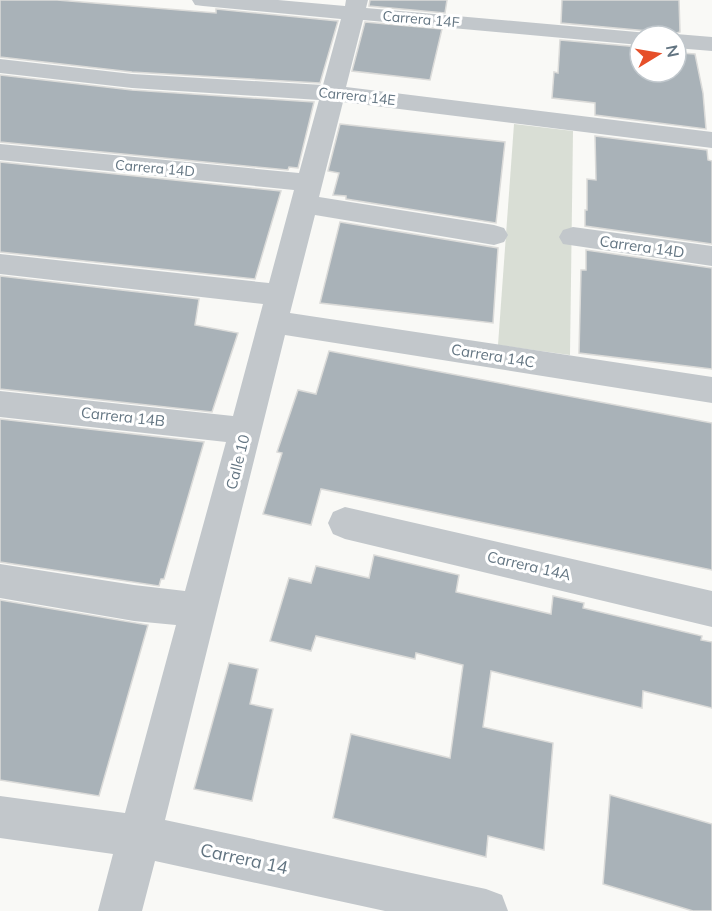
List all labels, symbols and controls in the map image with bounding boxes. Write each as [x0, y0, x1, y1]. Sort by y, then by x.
street label: Carrera 14F [382, 7, 460, 31]
north arrow [628, 24, 688, 84]
text: N [662, 43, 684, 59]
street label: Carrera 14E [317, 83, 397, 109]
street label: Carrera 14D [114, 156, 196, 180]
street label: Carrera 14D [598, 231, 686, 262]
street label: Carrera 14C [450, 340, 536, 371]
street label: Carrera 14B [80, 403, 166, 430]
street label: Calle 10 [221, 432, 254, 491]
street label: Carrera 14A [485, 547, 573, 584]
street label: Carrera 14 [198, 838, 290, 879]

